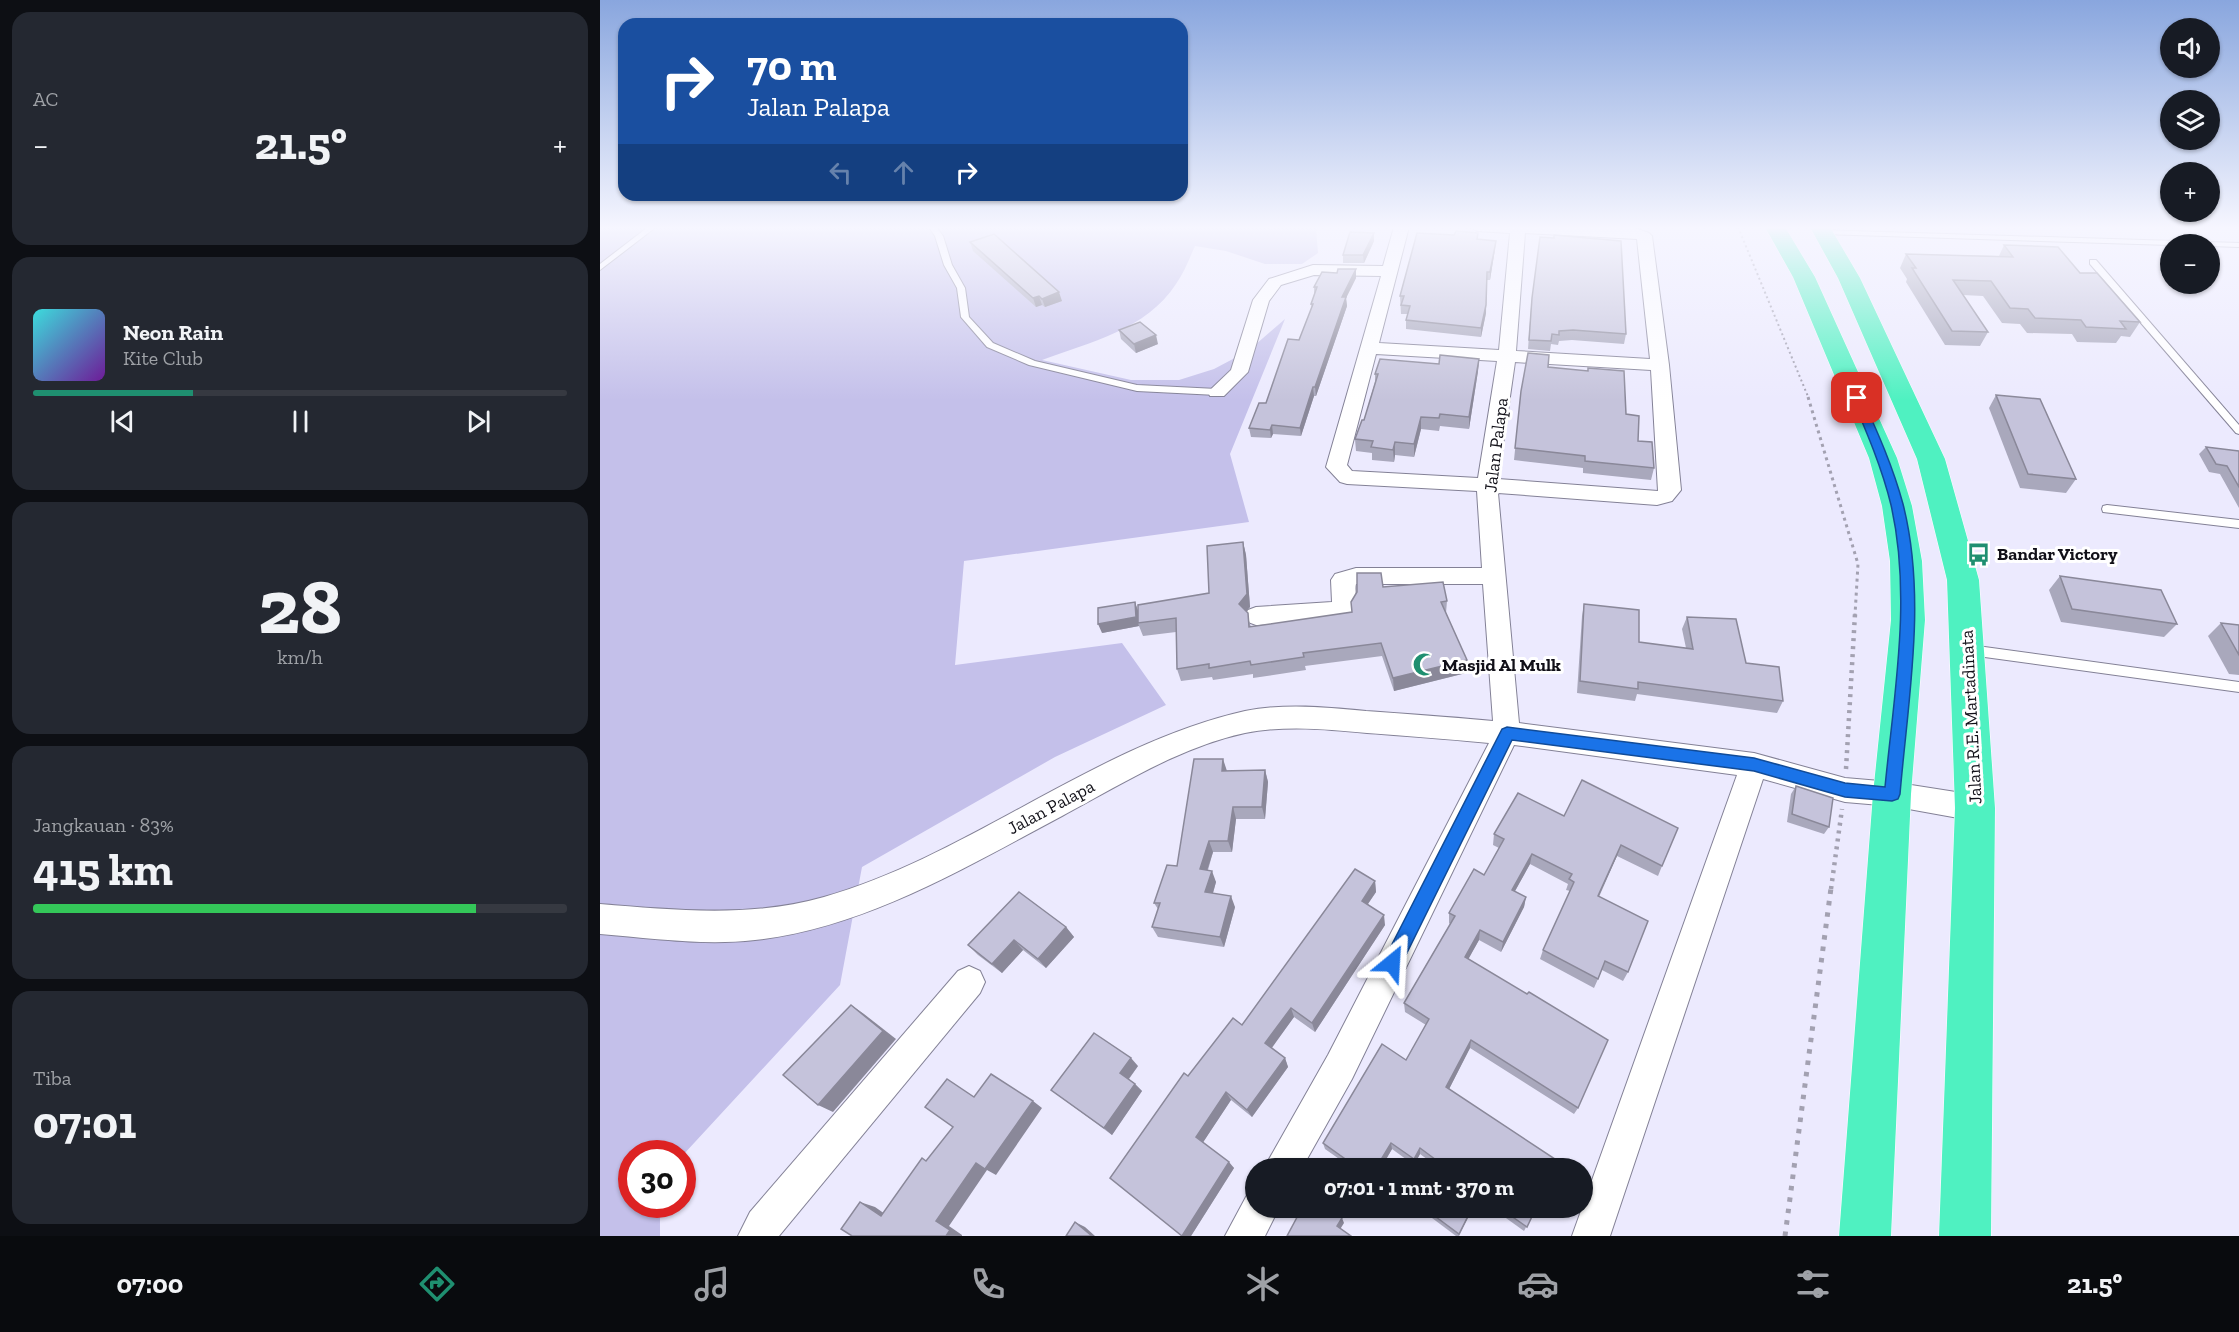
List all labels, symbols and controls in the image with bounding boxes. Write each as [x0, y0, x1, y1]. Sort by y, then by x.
map controls [2160, 18, 2220, 294]
button: sound [2160, 18, 2220, 78]
text: 70 m [747, 40, 837, 91]
icon: right [648, 42, 726, 120]
text: AC [33, 87, 58, 111]
button: layers [2160, 90, 2220, 150]
text: Jalan Palapa [747, 91, 890, 123]
text: 21.5° [255, 117, 347, 171]
text: − [33, 125, 48, 164]
text: + [553, 125, 567, 164]
icon: left [824, 156, 857, 189]
icon: ahead [887, 156, 920, 189]
icon: right [950, 156, 983, 189]
button: + [2160, 162, 2220, 222]
button: − [2160, 234, 2220, 294]
text: Neon Rain [123, 319, 223, 346]
text: Kite Club [123, 346, 203, 370]
pin [1831, 372, 1882, 423]
icon: arrive [1840, 381, 1873, 414]
street label: Jalan Palapa [1479, 396, 1513, 494]
icon: previous [106, 405, 139, 438]
icon: pause [284, 405, 317, 438]
icon: next [462, 405, 495, 438]
bus stop icon: Bandar Victory [1966, 541, 1992, 567]
place label: Bandar Victory [1997, 543, 2118, 565]
text: 28 [258, 559, 342, 653]
street label: Jalan R.E. Martadinata [1955, 629, 1987, 805]
text: km/h [277, 645, 323, 669]
mosque icon: Masjid Al Mulk [1411, 652, 1437, 678]
place label: Masjid Al Mulk [1442, 654, 1561, 676]
street label: Jalan Palapa [1004, 775, 1099, 839]
text: Jangkauan · 83% [33, 813, 174, 837]
text: 415 km [33, 843, 173, 897]
position arrow [1360, 931, 1424, 995]
text: Tiba [33, 1066, 71, 1090]
text: 07:01 [33, 1096, 136, 1150]
speed limit sign: 30 [618, 1140, 696, 1218]
text: 07:01 · 1 mnt · 370 m [1324, 1174, 1514, 1201]
icon: directions [416, 1263, 458, 1305]
icon: music [691, 1263, 733, 1305]
icon: phone [967, 1263, 1009, 1305]
icon: climate [1242, 1263, 1284, 1305]
icon: car [1517, 1263, 1559, 1305]
icon: filters [1792, 1263, 1834, 1305]
text: 07:00 [117, 1268, 183, 1300]
text: 21.5° [2067, 1268, 2122, 1300]

